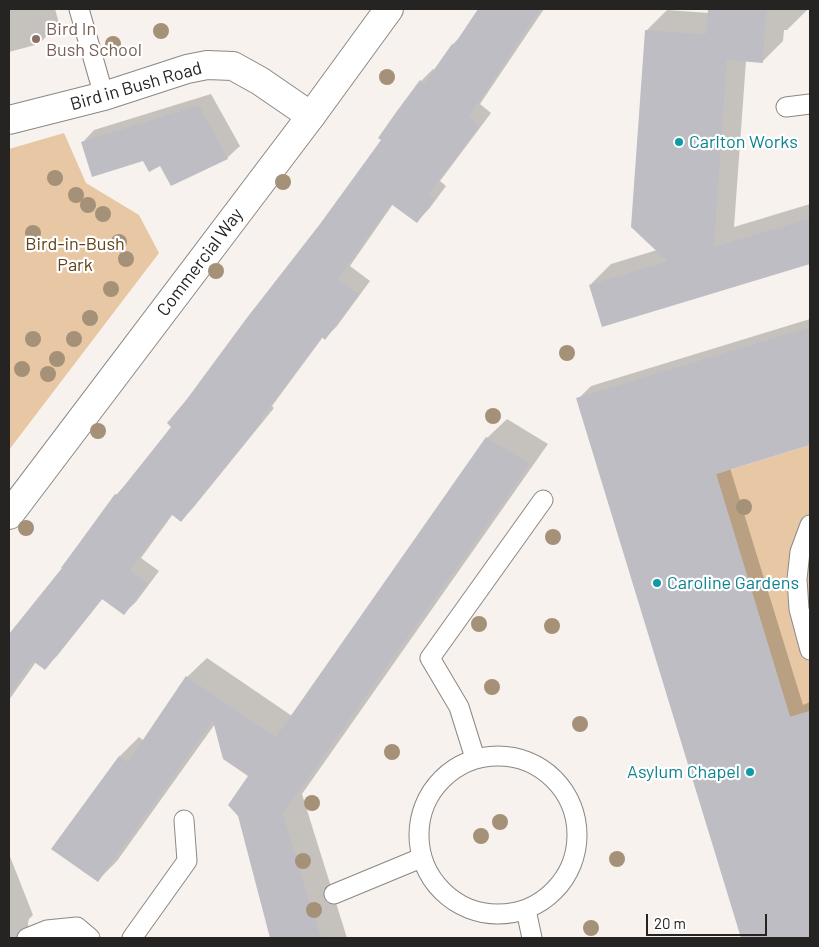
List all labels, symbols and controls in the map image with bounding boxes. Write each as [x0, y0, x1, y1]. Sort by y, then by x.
place label: Bird In Bush School [46, 18, 142, 60]
marker: Bird In Bush School [30, 33, 42, 45]
street label: Bird in Bush Road [68, 57, 204, 115]
place label: Carlton Works [689, 131, 798, 153]
marker: Carlton Works [673, 136, 685, 148]
street label: Commercial Way [152, 204, 248, 320]
park label: Bird-in-Bush Park [25, 233, 125, 276]
place label: Caroline Gardens [667, 572, 799, 594]
marker: Caroline Gardens [651, 577, 663, 589]
place label: Asylum Chapel [627, 761, 740, 783]
marker: Asylum Chapel [744, 766, 756, 778]
scale bar [649, 904, 770, 936]
text: 20 m [654, 914, 686, 932]

